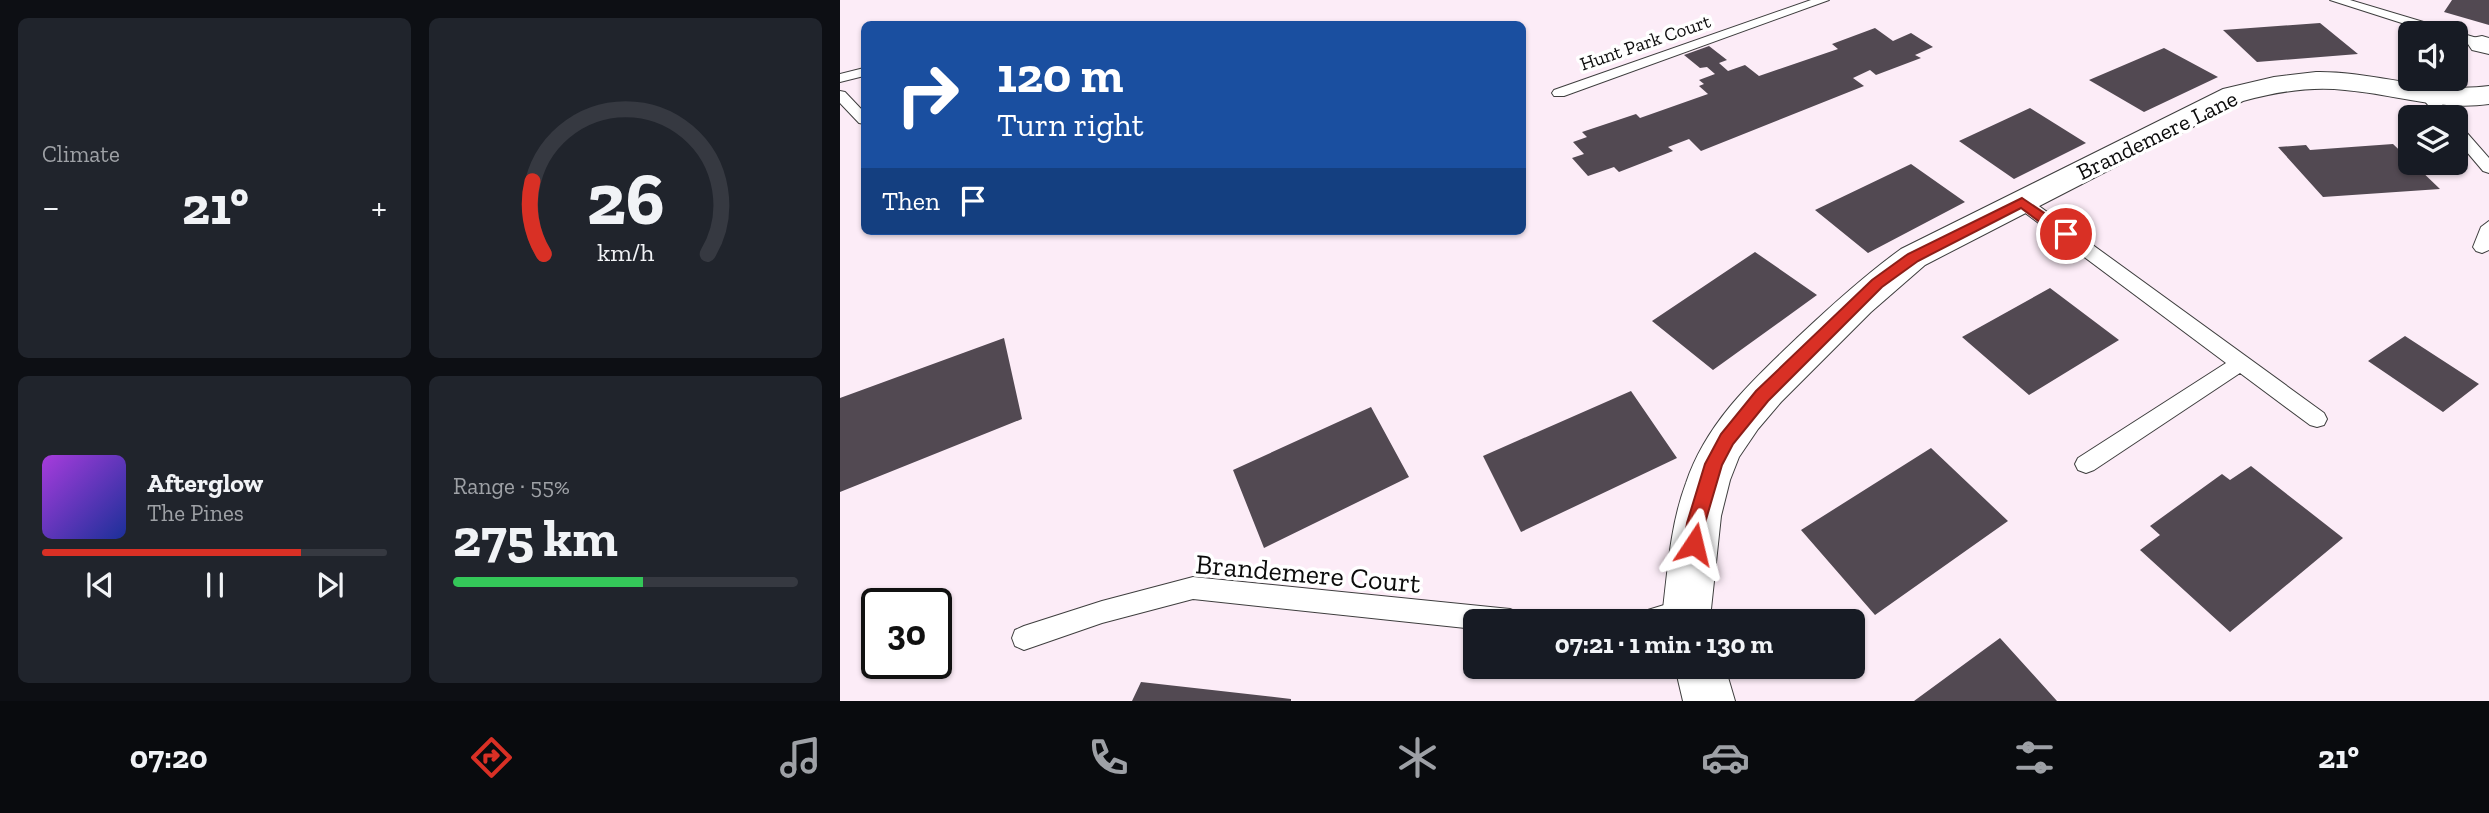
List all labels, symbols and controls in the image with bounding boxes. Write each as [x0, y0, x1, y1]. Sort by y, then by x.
street label: Hunt Park Court [1577, 9, 1713, 76]
map controls [2398, 21, 2468, 175]
button: sound [2398, 21, 2468, 91]
text: 120 m [997, 46, 1123, 105]
icon: right [882, 49, 973, 140]
street label: Brandemere Lane [2072, 84, 2242, 186]
button: layers [2398, 105, 2468, 175]
text: Turn right [997, 106, 1144, 144]
text: Climate [42, 140, 120, 168]
text: 26 [586, 155, 665, 243]
text: 21° [182, 175, 249, 237]
icon: arrive [954, 182, 992, 220]
text: − [42, 184, 60, 230]
text: + [371, 184, 387, 230]
text: Then [882, 185, 940, 217]
pin [2036, 204, 2096, 264]
icon: arrive [2047, 215, 2085, 253]
text: km/h [597, 237, 654, 267]
text: Afterglow [147, 467, 263, 499]
text: Range · 55% [453, 472, 570, 500]
text: The Pines [147, 499, 244, 527]
text: 275 km [453, 507, 618, 569]
position arrow [1657, 507, 1731, 581]
street label: Brandemere Court [1194, 547, 1422, 600]
icon: previous [81, 566, 119, 604]
icon: pause [196, 566, 234, 604]
icon: next [311, 566, 349, 604]
speed limit sign: 30 [861, 588, 952, 679]
text: 07:21 · 1 min · 130 m [1555, 628, 1773, 660]
icon: directions [467, 733, 516, 782]
icon: music [776, 733, 825, 782]
icon: phone [1084, 733, 1133, 782]
icon: climate [1393, 733, 1442, 782]
icon: car [1701, 733, 1750, 782]
icon: filters [2010, 733, 2059, 782]
text: 07:20 [130, 738, 208, 776]
text: 21° [2318, 738, 2359, 776]

